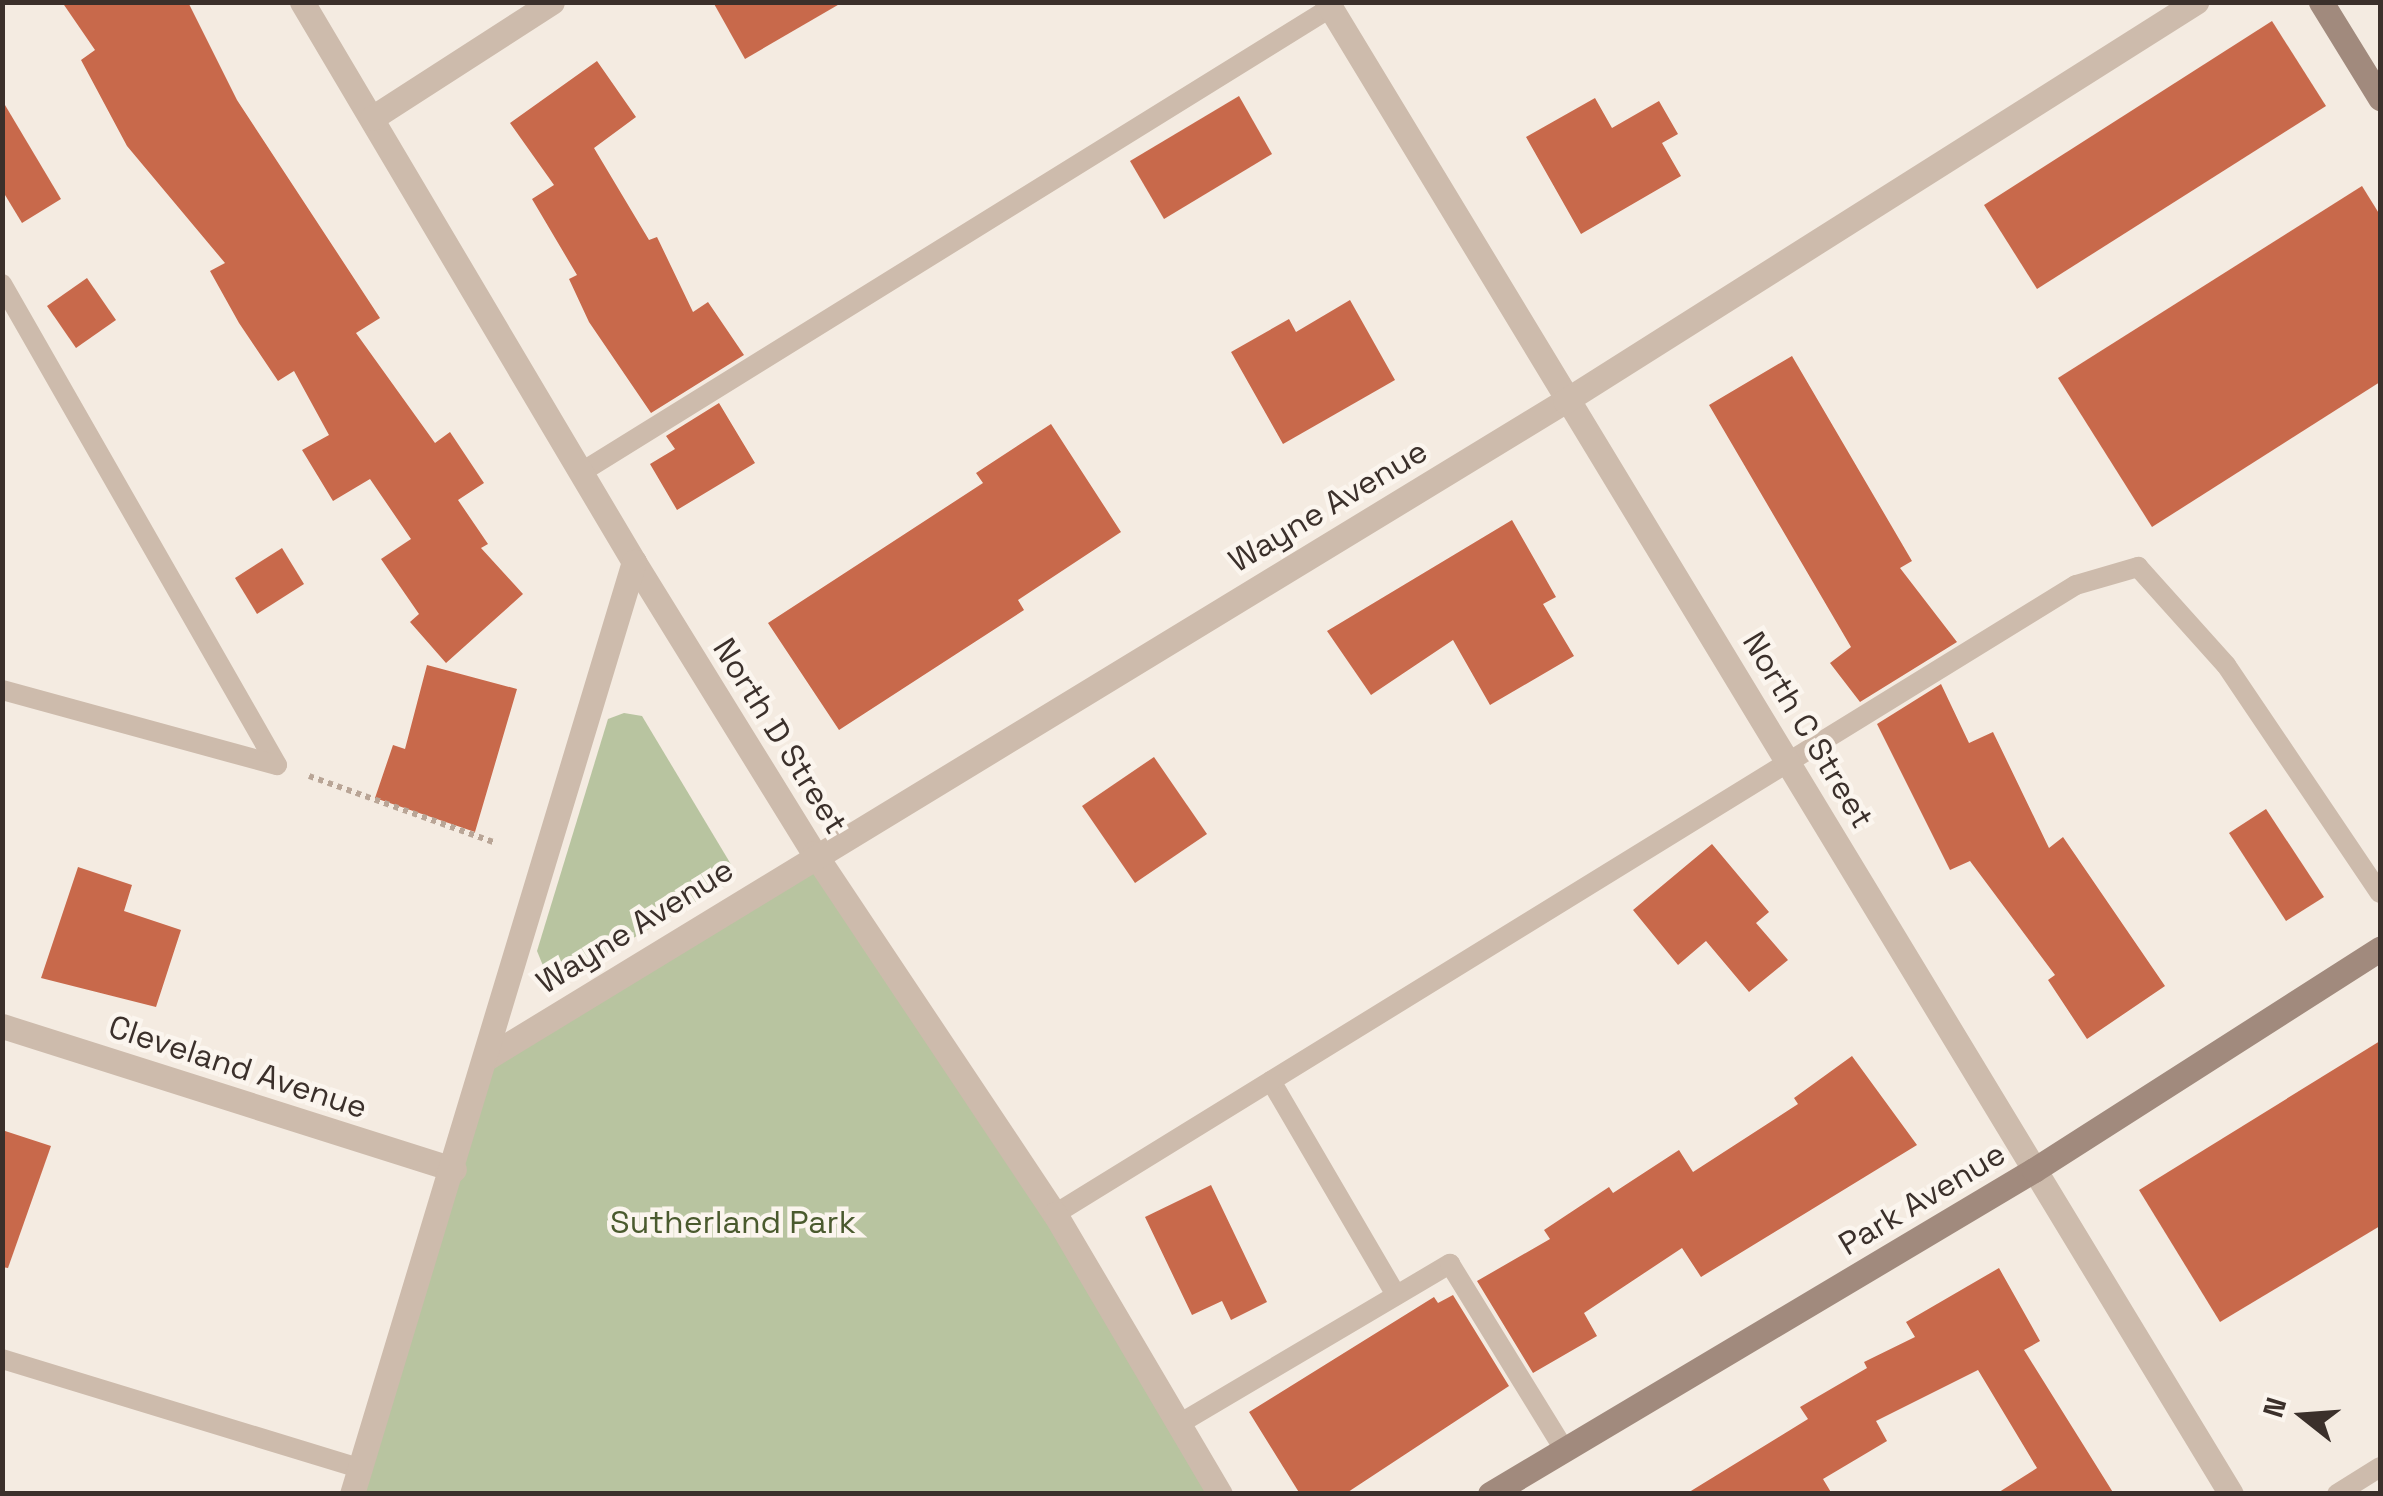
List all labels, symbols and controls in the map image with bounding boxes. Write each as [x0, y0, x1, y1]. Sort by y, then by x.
street label: Wayne Avenue [1222, 432, 1434, 580]
street label: North C Street [1734, 625, 1882, 835]
street label: North D Street [705, 631, 855, 841]
street label: Wayne Avenue [529, 850, 741, 1002]
street label: Cleveland Avenue [104, 1007, 372, 1127]
street label: Park Avenue [1832, 1134, 2012, 1264]
park label: Sutherland Park [610, 1203, 856, 1241]
north arrow [2253, 1366, 2353, 1466]
text: N [2254, 1393, 2294, 1421]

